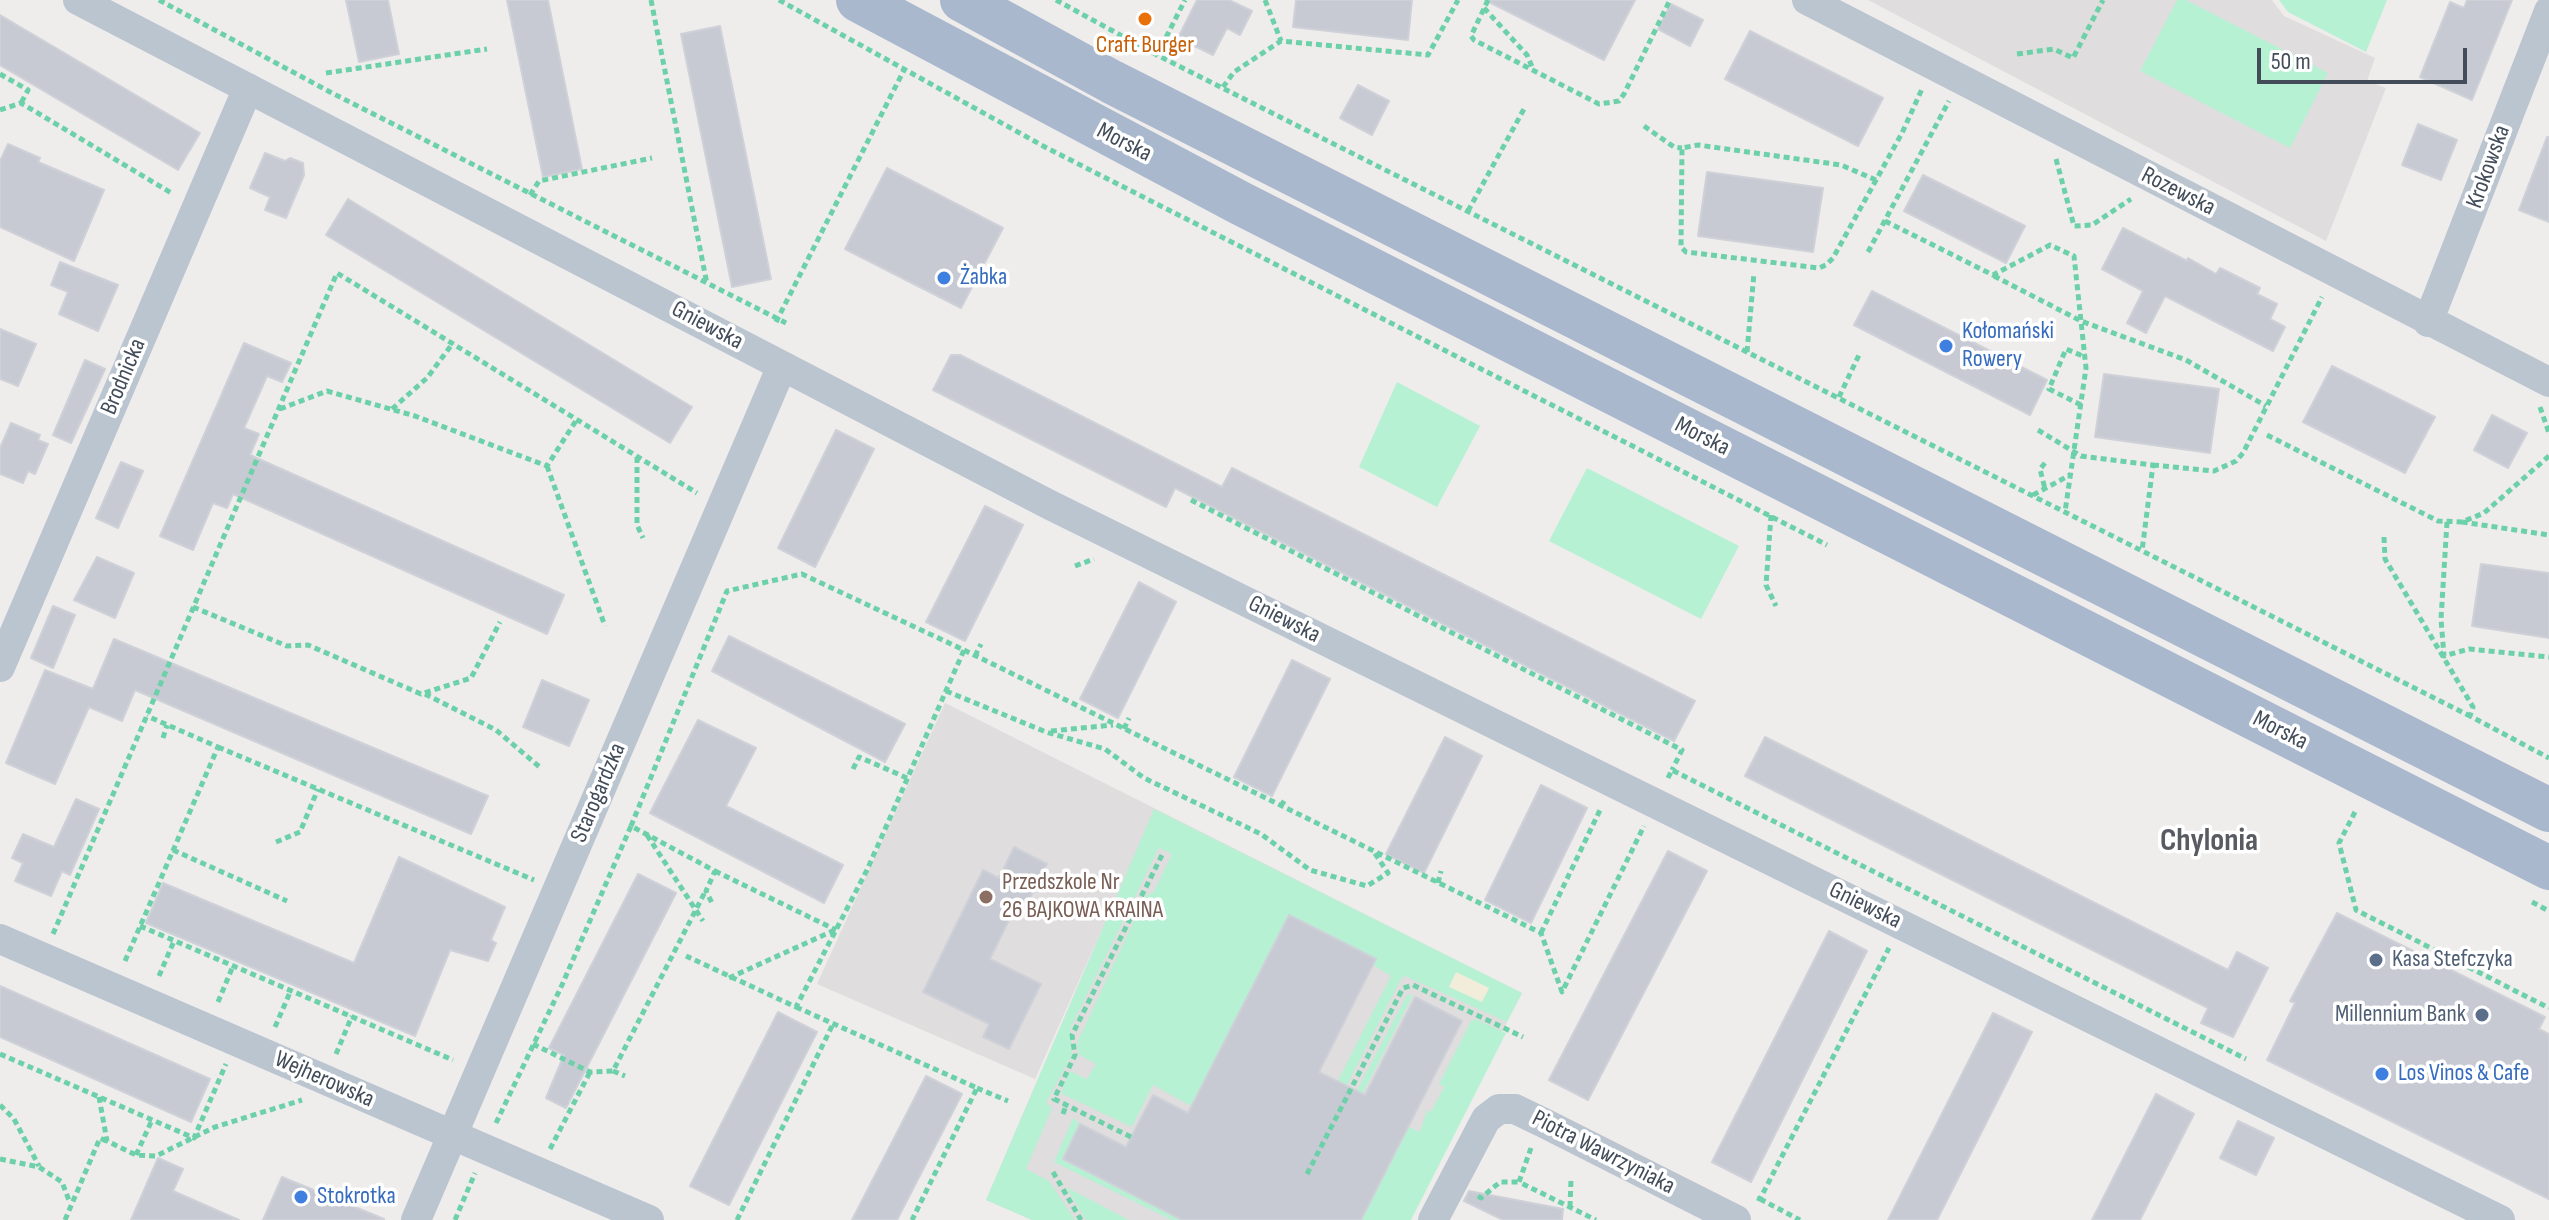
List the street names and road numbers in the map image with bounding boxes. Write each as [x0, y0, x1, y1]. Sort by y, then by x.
street label: Morska [1092, 117, 1156, 169]
street label: Krokowska [2461, 122, 2517, 212]
street label: Rozewska [2136, 161, 2220, 223]
street label: Gniewska [666, 295, 748, 357]
street label: Brodnicka [95, 335, 153, 419]
street label: Morska [1670, 411, 1734, 463]
street label: Gniewska [1243, 590, 1325, 650]
street label: Morska [2248, 705, 2312, 757]
street label: Starogardzka [565, 739, 633, 847]
street label: Gniewska [1824, 876, 1906, 936]
street label: Wejherowska [270, 1045, 378, 1115]
street label: Piotra Wawrzyniaka [1527, 1105, 1679, 1201]

